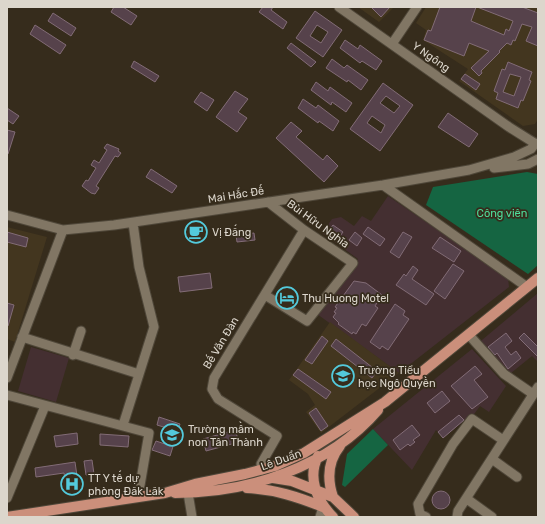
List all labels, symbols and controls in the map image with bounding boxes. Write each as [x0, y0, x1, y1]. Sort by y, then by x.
street label: Y Ngông [410, 39, 452, 75]
street label: Mai Hắc Đế [207, 183, 265, 206]
street label: Bùi Hữu Nghĩa [284, 197, 352, 251]
park label: Công viên [477, 207, 527, 220]
cafe icon: Vị Đắng [183, 219, 209, 245]
place label: Vị Đắng [212, 224, 251, 239]
hotel icon: Thu Huong Motel [274, 285, 300, 311]
place label: Thu Huong Motel [302, 292, 389, 305]
street label: Bế Văn Đàn [199, 314, 242, 371]
school or university icon: Trường Tiểu học Ngô Quyền [330, 363, 356, 389]
place label: Trường Tiểu học Ngô Quyền [358, 364, 436, 390]
place label: Trường mầm non Tân Thành [188, 421, 263, 449]
school or university icon: Trường mầm non Tân Thành [159, 422, 185, 448]
street label: Lê Duẩn [259, 447, 303, 473]
place label: TT Y tế dự phòng Đăk Lăk [88, 470, 164, 498]
hospital icon: TT Y tế dự phòng Đăk Lăk [59, 471, 85, 497]

